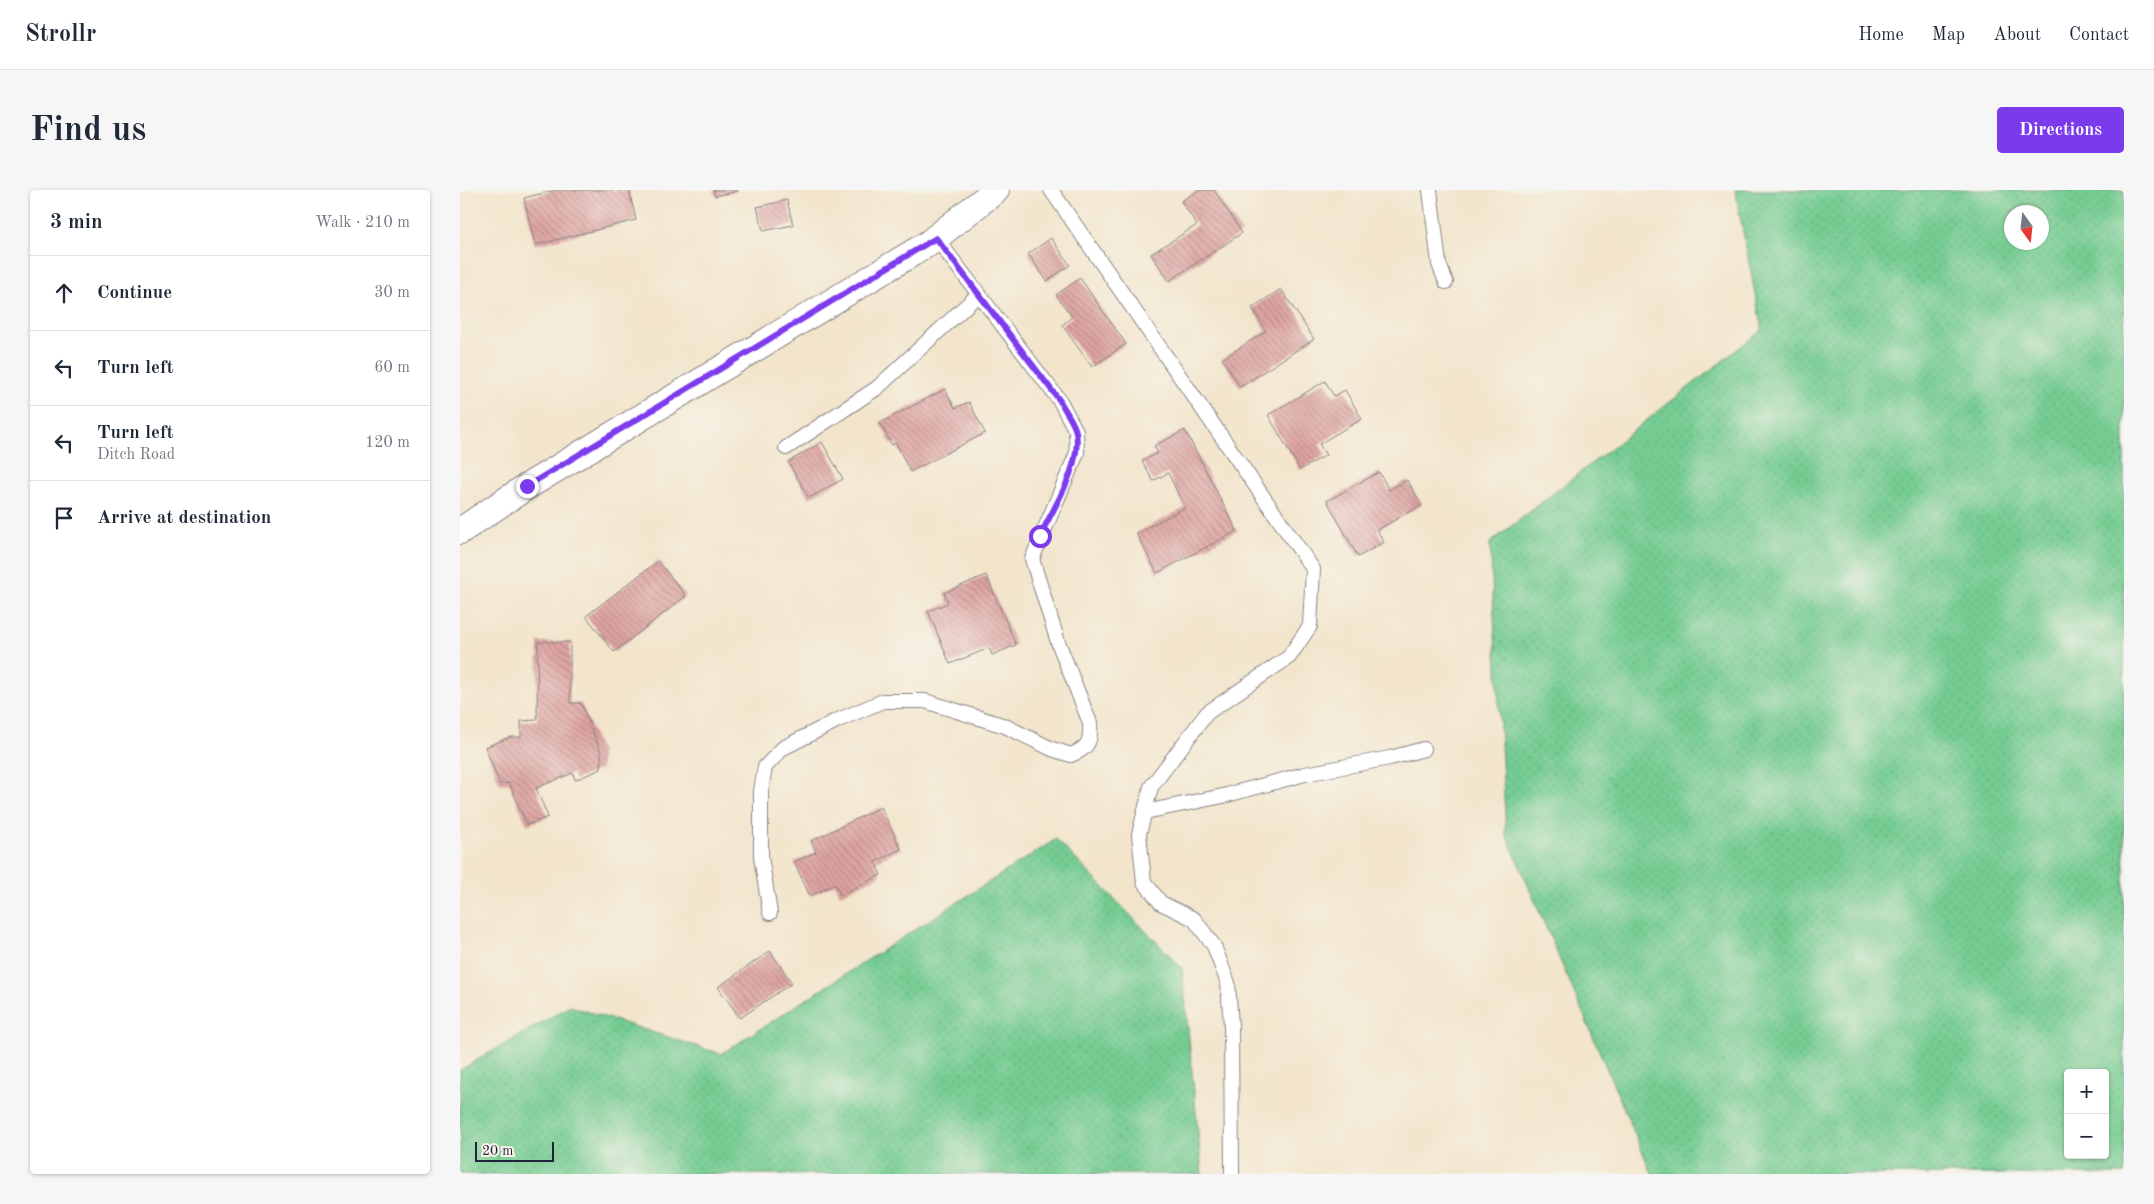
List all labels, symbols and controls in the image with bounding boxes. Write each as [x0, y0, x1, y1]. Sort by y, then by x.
text: Strollr [25, 23, 96, 47]
text: Home [1858, 26, 1904, 44]
text: Map [1932, 26, 1965, 44]
text: About [1993, 26, 2041, 44]
text: Contact [2069, 26, 2129, 44]
button: Directions [1997, 107, 2124, 153]
text: Find us [30, 113, 146, 148]
north arrow [2004, 205, 2049, 250]
text: 3 min [50, 212, 103, 233]
text: Walk · 210 m [315, 215, 410, 231]
icon: ahead [50, 279, 78, 307]
text: Continue [97, 284, 172, 303]
text: 30 m [374, 285, 410, 301]
icon: left [50, 354, 78, 382]
text: Turn left [97, 359, 174, 378]
text: 60 m [374, 360, 410, 376]
text: Turn left [97, 424, 174, 443]
icon: left [50, 429, 78, 457]
text: 120 m [365, 435, 410, 451]
text: Ditch Road [97, 447, 175, 463]
route end [516, 475, 539, 498]
icon: arrive [50, 504, 78, 532]
text: Arrive at destination [97, 509, 271, 528]
route start [1029, 525, 1052, 548]
map controls [2064, 1069, 2109, 1159]
button: + [2064, 1069, 2109, 1114]
button: − [2064, 1114, 2109, 1159]
scale bar [475, 1139, 554, 1162]
text: 20 m [482, 1144, 513, 1158]

